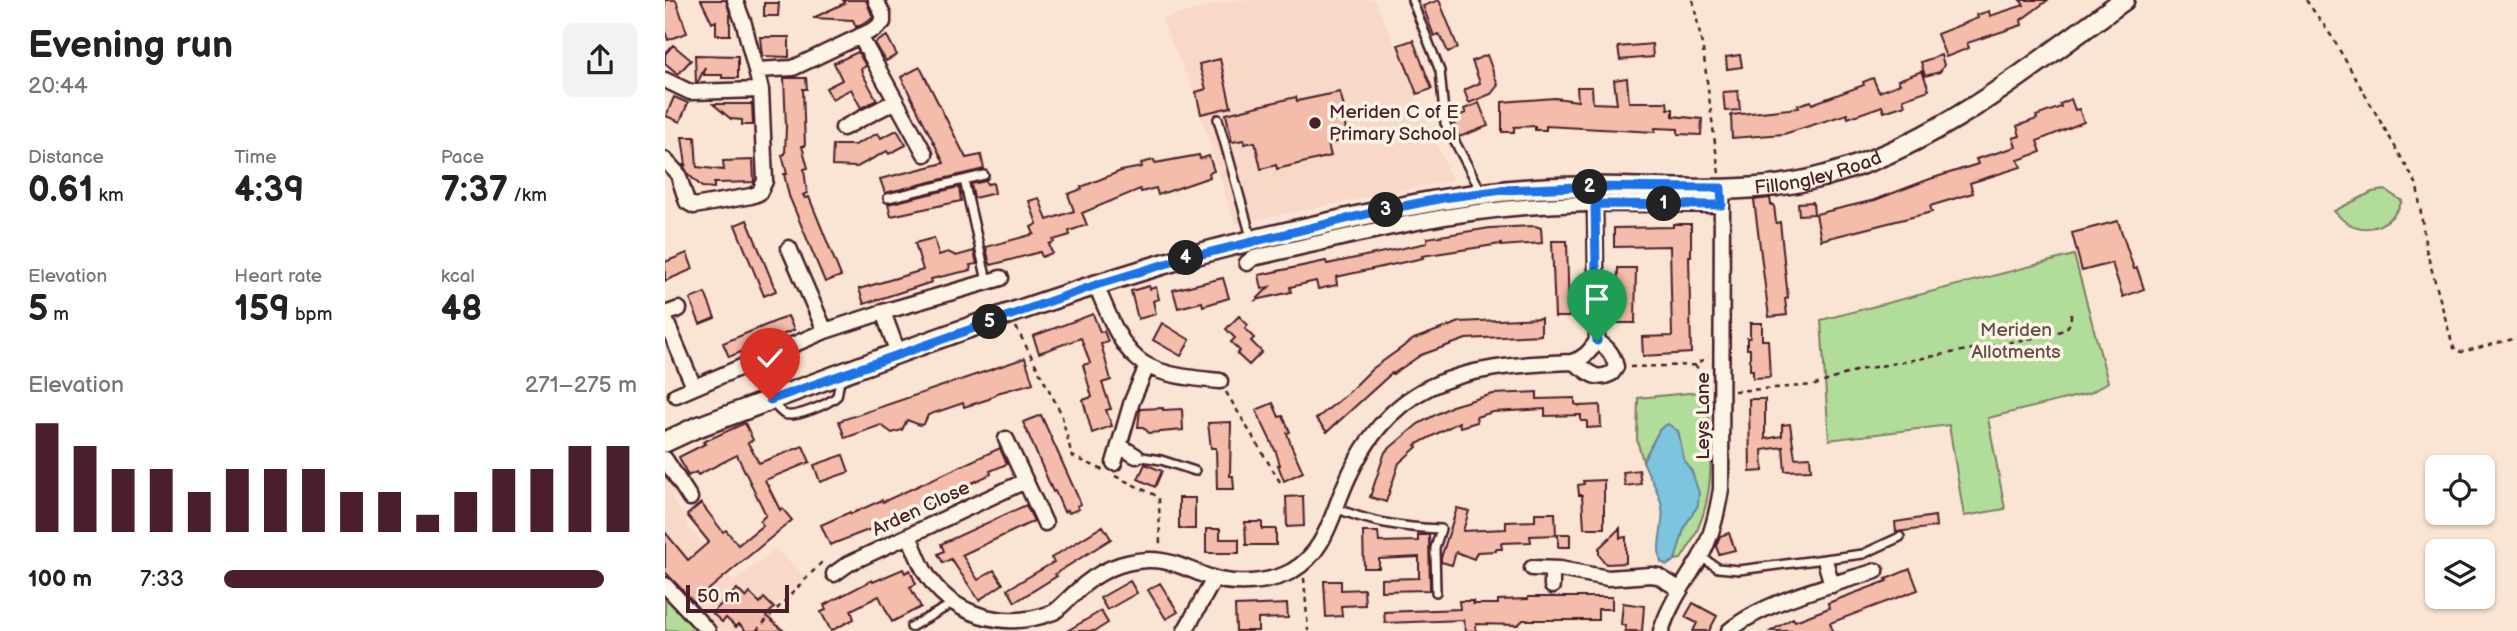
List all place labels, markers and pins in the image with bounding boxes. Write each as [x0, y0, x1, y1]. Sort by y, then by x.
place label: Meriden C of E Primary School [1329, 101, 1459, 146]
marker: Meriden C of E Primary School [1307, 115, 1323, 131]
pin: 2 [1573, 170, 1607, 204]
pin: 1 [1647, 186, 1681, 222]
pin: 3 [1369, 192, 1403, 228]
pin: 4 [1169, 240, 1203, 276]
pin [1567, 269, 1627, 341]
pin: 5 [973, 304, 1007, 340]
pin [740, 328, 800, 400]

